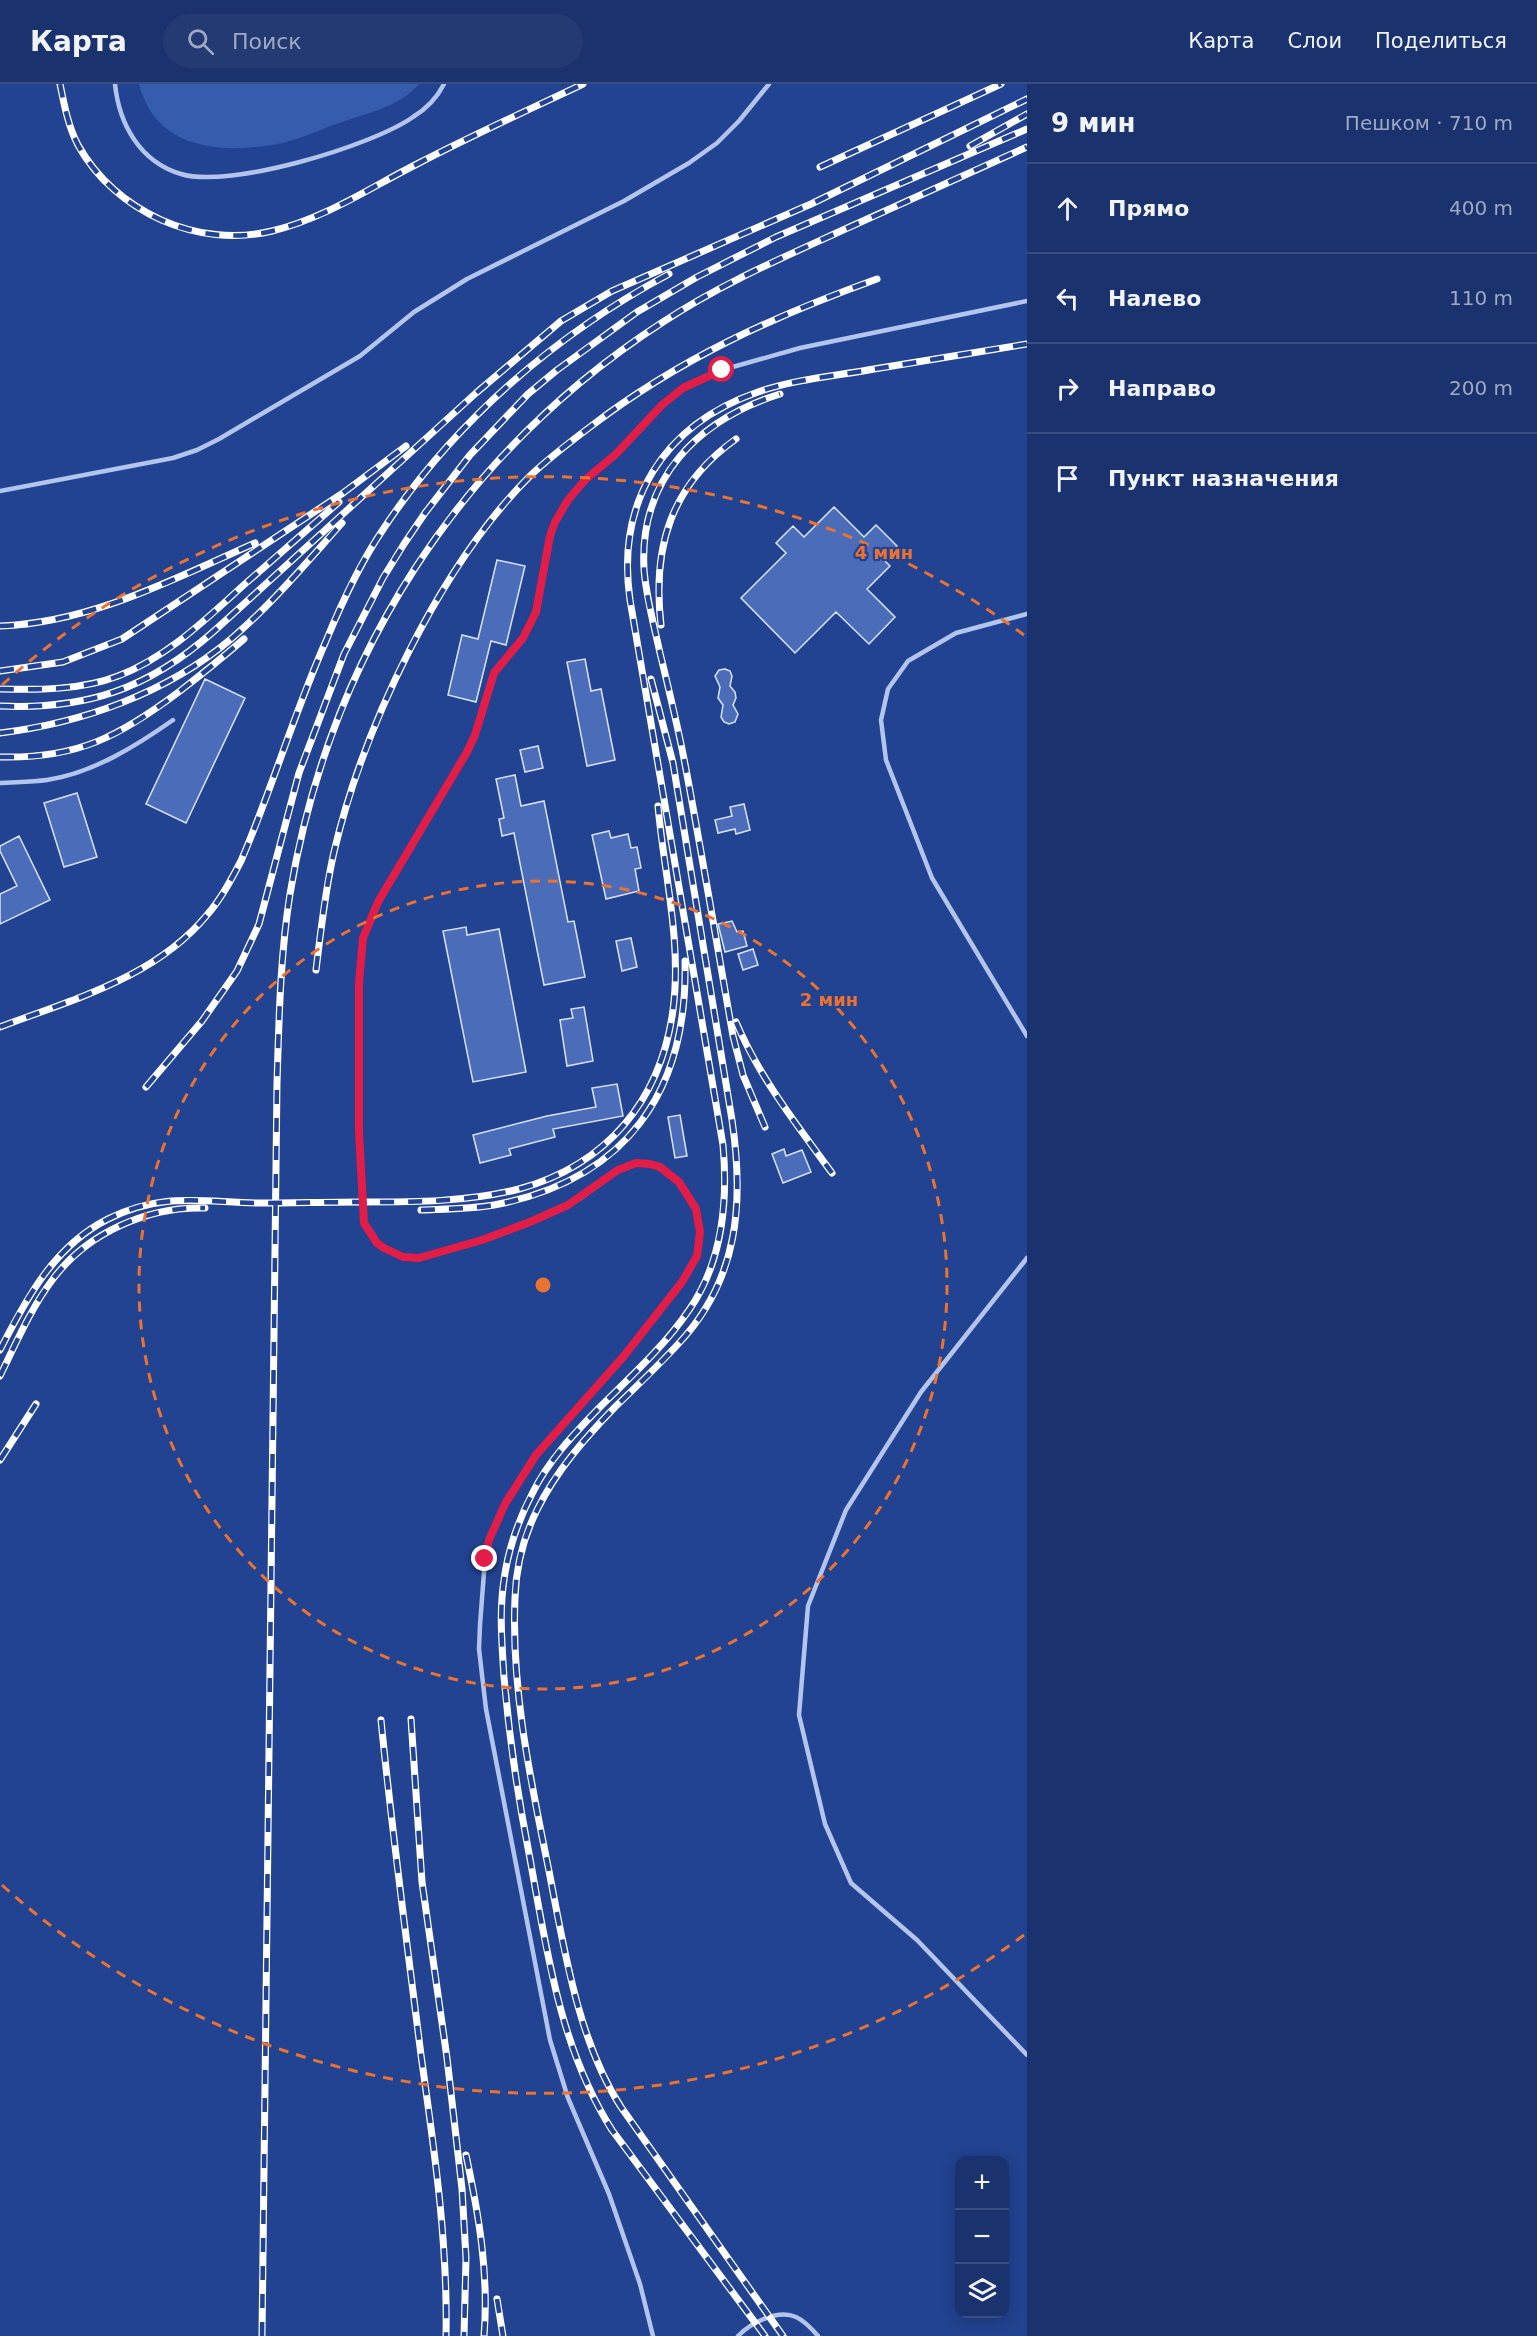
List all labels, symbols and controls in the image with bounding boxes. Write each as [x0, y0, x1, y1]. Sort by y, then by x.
search box [163, 14, 583, 68]
text: Карта [30, 25, 127, 58]
icon: search [184, 25, 217, 58]
text: Поиск [232, 29, 302, 54]
text: Карта [1188, 29, 1254, 53]
text: Слои [1287, 29, 1342, 53]
text: Поделиться [1375, 29, 1507, 53]
text: 9 мин [1051, 108, 1136, 138]
text: Пешком · 710 m [1345, 111, 1513, 135]
icon: ahead [1051, 192, 1084, 225]
text: Прямо [1108, 196, 1189, 221]
text: 400 m [1449, 196, 1513, 220]
icon: left [1051, 282, 1084, 315]
text: Налево [1108, 286, 1201, 311]
text: 110 m [1449, 286, 1513, 310]
route start [708, 356, 734, 382]
icon: right [1051, 372, 1084, 405]
text: Направо [1108, 376, 1216, 401]
text: 200 m [1449, 376, 1513, 400]
icon: arrive [1051, 462, 1084, 495]
text: Пункт назначения [1108, 466, 1339, 491]
text: 4 мин [855, 542, 913, 563]
text: 2 мин [800, 989, 858, 1010]
centre of rings [533, 1275, 553, 1295]
route end [471, 1545, 497, 1571]
map controls [955, 2156, 1009, 2318]
button: + [955, 2156, 1009, 2210]
button: − [955, 2210, 1009, 2264]
button: layers [955, 2264, 1009, 2318]

